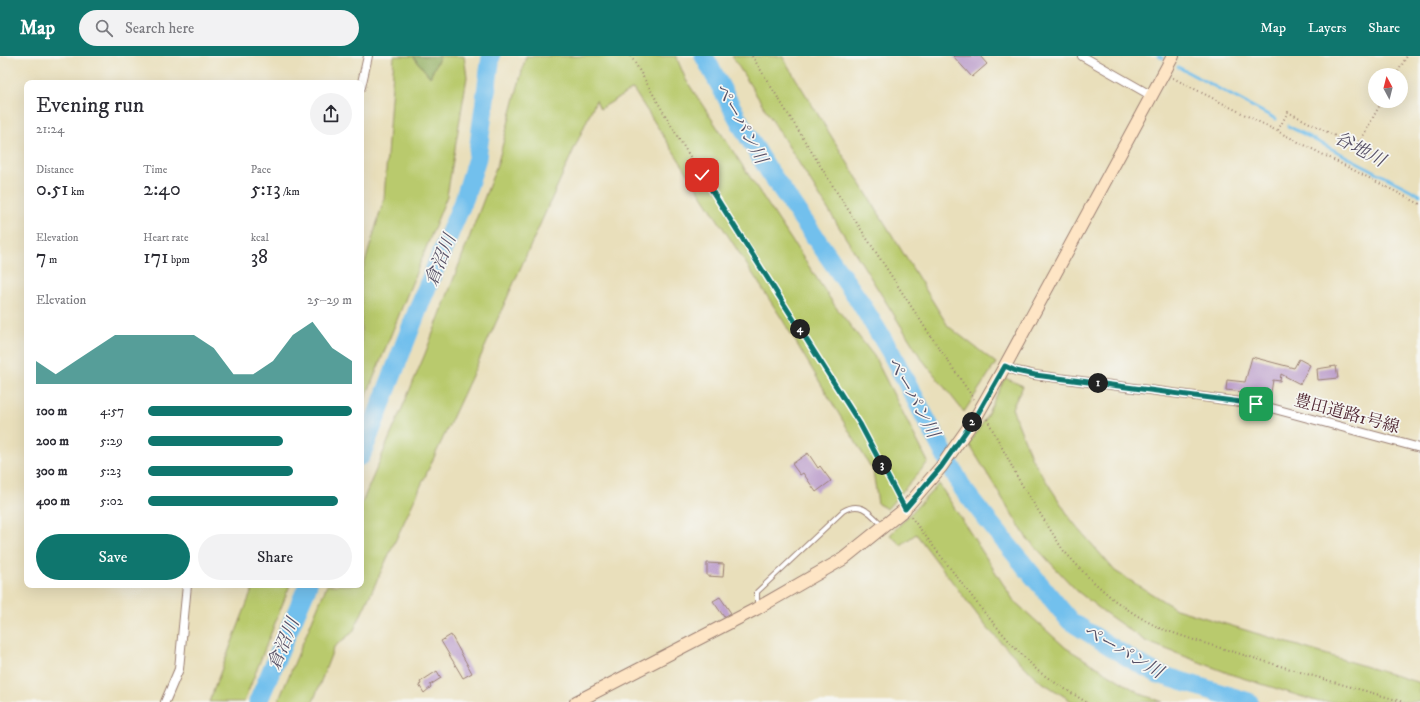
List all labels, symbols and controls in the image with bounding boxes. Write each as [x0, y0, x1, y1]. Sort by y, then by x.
search box [79, 10, 359, 46]
text: Map [20, 17, 55, 40]
icon: search [93, 17, 115, 39]
text: Search here [125, 19, 194, 38]
text: Map [1260, 19, 1286, 37]
text: Layers [1308, 19, 1346, 37]
text: Share [1368, 19, 1400, 37]
north arrow [1368, 68, 1408, 108]
map controls [1368, 68, 1408, 108]
water label: ペーパン川 [709, 79, 772, 170]
text: Evening run [36, 92, 144, 119]
button: share [310, 93, 352, 135]
text: 21:24 [36, 121, 64, 137]
water label: 谷地川 [1331, 127, 1390, 173]
pin [685, 158, 719, 192]
text: Distance [36, 163, 74, 177]
text: Time [143, 163, 167, 177]
text: Pace [251, 163, 271, 177]
icon: check [691, 164, 713, 186]
text: 0.51 [36, 177, 69, 202]
text: 2:40 [143, 177, 181, 202]
text: 5:13 [251, 177, 281, 202]
text: km [69, 185, 85, 199]
text: /km [281, 185, 300, 199]
water label: 倉沼川 [421, 229, 462, 290]
text: Elevation [36, 231, 79, 245]
text: Heart rate [143, 231, 188, 245]
text: kcal [251, 231, 269, 245]
text: 7 [36, 245, 47, 270]
text: 171 [143, 245, 169, 270]
text: 38 [251, 245, 268, 270]
text: m [47, 253, 57, 267]
text: bpm [169, 253, 190, 267]
text: Elevation [36, 292, 86, 308]
text: 25–29 m [307, 292, 352, 308]
pin: 4 [790, 319, 810, 339]
text: 4 [797, 322, 803, 336]
water label: ペーパン川 [881, 353, 944, 444]
pin: 1 [1088, 373, 1108, 393]
text: 1 [1096, 376, 1100, 390]
pin [1239, 387, 1273, 421]
street label: 豊田道路1号線 [1292, 389, 1402, 439]
icon: arrive [1245, 393, 1267, 415]
text: 100 m [36, 403, 67, 419]
text: 4:57 [100, 403, 124, 419]
pin: 2 [962, 412, 982, 432]
text: 2 [969, 415, 975, 429]
text: 200 m [36, 433, 69, 449]
text: 5:29 [100, 433, 123, 449]
pin: 3 [872, 455, 892, 475]
text: 3 [880, 458, 884, 472]
text: 300 m [36, 463, 67, 479]
text: 5:23 [100, 463, 121, 479]
text: 400 m [36, 493, 70, 509]
text: 5:02 [100, 493, 123, 509]
button: Save [36, 534, 190, 580]
button: Share [198, 534, 352, 580]
water label: 倉沼川 [263, 613, 305, 674]
water label: ペーパン川 [1078, 620, 1168, 685]

